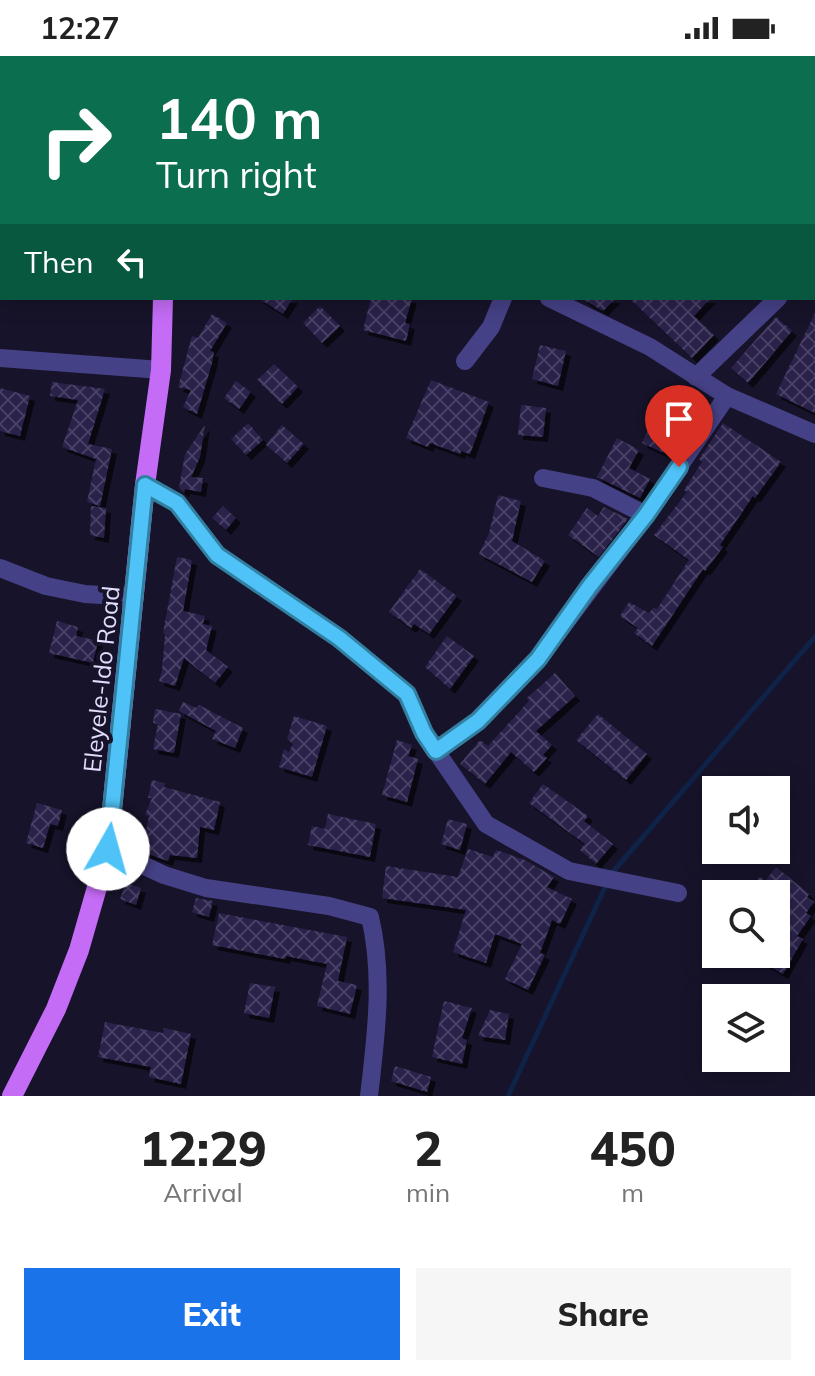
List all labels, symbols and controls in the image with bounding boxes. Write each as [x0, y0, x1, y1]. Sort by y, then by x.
text: 12:27 [40, 9, 119, 47]
text: 140 m [156, 83, 323, 153]
icon: right [24, 88, 128, 192]
text: Turn right [156, 152, 317, 197]
icon: left [110, 240, 154, 284]
text: Then [24, 243, 94, 281]
pin [645, 385, 713, 467]
icon: arrive [657, 397, 701, 441]
street label: Eleyele-Ido Road [76, 584, 126, 774]
map controls [702, 776, 790, 1072]
button: sound [702, 776, 790, 864]
position arrow [66, 807, 150, 891]
button: search [702, 880, 790, 968]
button: layers [702, 984, 790, 1072]
text: 12:29 [139, 1118, 267, 1178]
text: 2 [414, 1118, 443, 1178]
text: 450 [589, 1118, 676, 1178]
text: Arrival [163, 1176, 243, 1209]
text: min [406, 1176, 450, 1209]
text: m [621, 1176, 644, 1209]
button: Exit [24, 1268, 400, 1360]
button: Share [416, 1268, 791, 1360]

